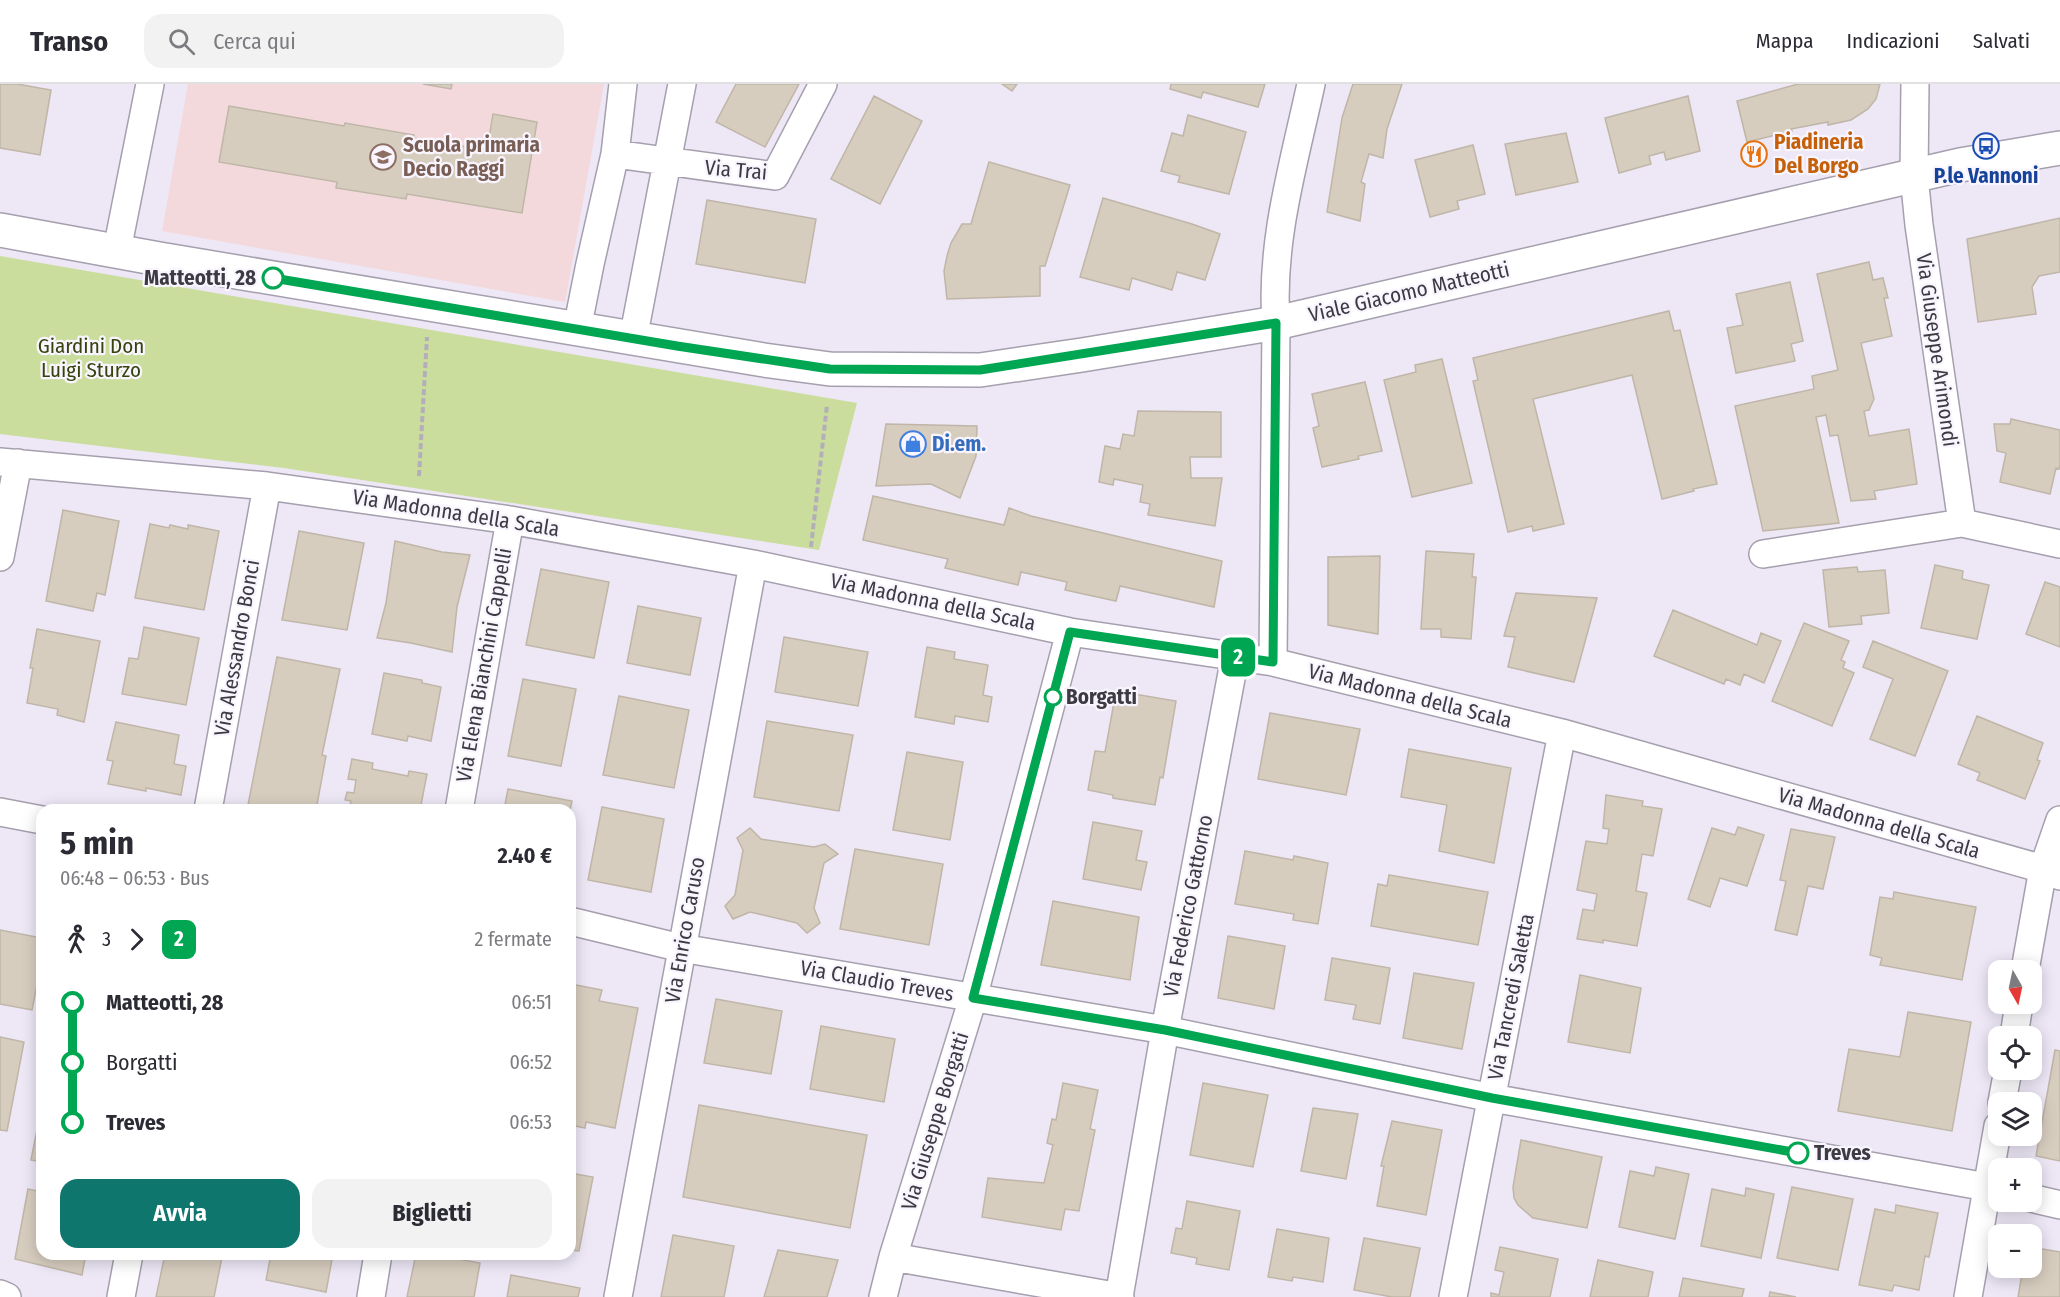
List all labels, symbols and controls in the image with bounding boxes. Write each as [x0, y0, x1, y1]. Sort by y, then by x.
search box [144, 14, 564, 68]
text: Transo [30, 25, 108, 58]
icon: search [165, 25, 198, 58]
text: Cerca qui [213, 28, 296, 55]
text: Mappa [1756, 28, 1813, 54]
text: Indicazioni [1846, 28, 1940, 54]
text: Salvati [1973, 28, 2030, 54]
place label: Piadineria Del Borgo [1774, 129, 1863, 179]
bus stop icon: P.le Vannoni [1971, 131, 2001, 161]
place label: Scuola primaria Decio Raggi [403, 132, 540, 182]
restaurant icon: Piadineria Del Borgo [1739, 139, 1769, 169]
school or university icon: Scuola primaria Decio Raggi [368, 142, 398, 172]
street label: Via Trai [704, 154, 768, 186]
place label: P.le Vannoni [1934, 163, 2038, 189]
street label: Via Giuseppe Arimondi [1911, 252, 1963, 448]
street label: Viale Giacomo Matteotti [1306, 256, 1512, 328]
place label: Matteotti, 28 [144, 265, 256, 291]
marker: Matteotti, 28 [262, 267, 284, 289]
park label: Giardini Don Luigi Sturzo [38, 333, 144, 383]
shop icon: Di.em. [898, 429, 928, 459]
place label: Di.em. [932, 431, 986, 457]
street label: Via Madonna della Scala [351, 484, 561, 542]
street label: Via Elena Bianchini Cappelli [451, 546, 517, 784]
street label: Via Alessandro Bonci [209, 558, 265, 738]
street label: Via Madonna della Scala [828, 568, 1038, 636]
line badge: 2 [1218, 638, 1258, 676]
text: 2 [1233, 644, 1243, 670]
street label: Via Madonna della Scala [1305, 658, 1515, 734]
place label: Borgatti [1066, 684, 1137, 710]
marker: Borgatti [1044, 688, 1062, 706]
street label: Via Madonna della Scala [1775, 782, 1983, 864]
street label: Via Federico Gattorno [1158, 813, 1218, 999]
text: 5 min [60, 823, 134, 863]
text: 2.40 € [498, 842, 552, 869]
street label: Via Enrico Caruso [659, 855, 711, 1005]
text: 06:48 – 06:53 · Bus [60, 866, 209, 890]
street label: Via Tancredi Saletta [1482, 912, 1540, 1082]
icon: walk [60, 923, 93, 956]
icon: forward [120, 923, 153, 956]
text: 2 [174, 926, 184, 952]
text: 3 [102, 927, 111, 951]
text: 2 fermate [474, 927, 552, 951]
street label: Via Claudio Treves [798, 955, 956, 1007]
north arrow [1988, 960, 2042, 1014]
map controls [1988, 960, 2042, 1278]
text: Matteotti, 28 [106, 989, 223, 1016]
text: 06:51 [511, 990, 552, 1014]
button: locate [1988, 1026, 2042, 1080]
street label: Via Giuseppe Borgatti [896, 1029, 974, 1213]
text: Borgatti [106, 1049, 178, 1076]
text: 06:52 [510, 1050, 552, 1074]
button: layers [1988, 1092, 2042, 1146]
text: Treves [106, 1109, 166, 1136]
text: 06:53 [509, 1110, 552, 1134]
place label: Treves [1814, 1140, 1871, 1166]
marker: Treves [1787, 1142, 1809, 1164]
button: + [1988, 1158, 2042, 1212]
button: Avvia [60, 1179, 300, 1248]
button: Biglietti [312, 1179, 552, 1248]
button: − [1988, 1224, 2042, 1278]

